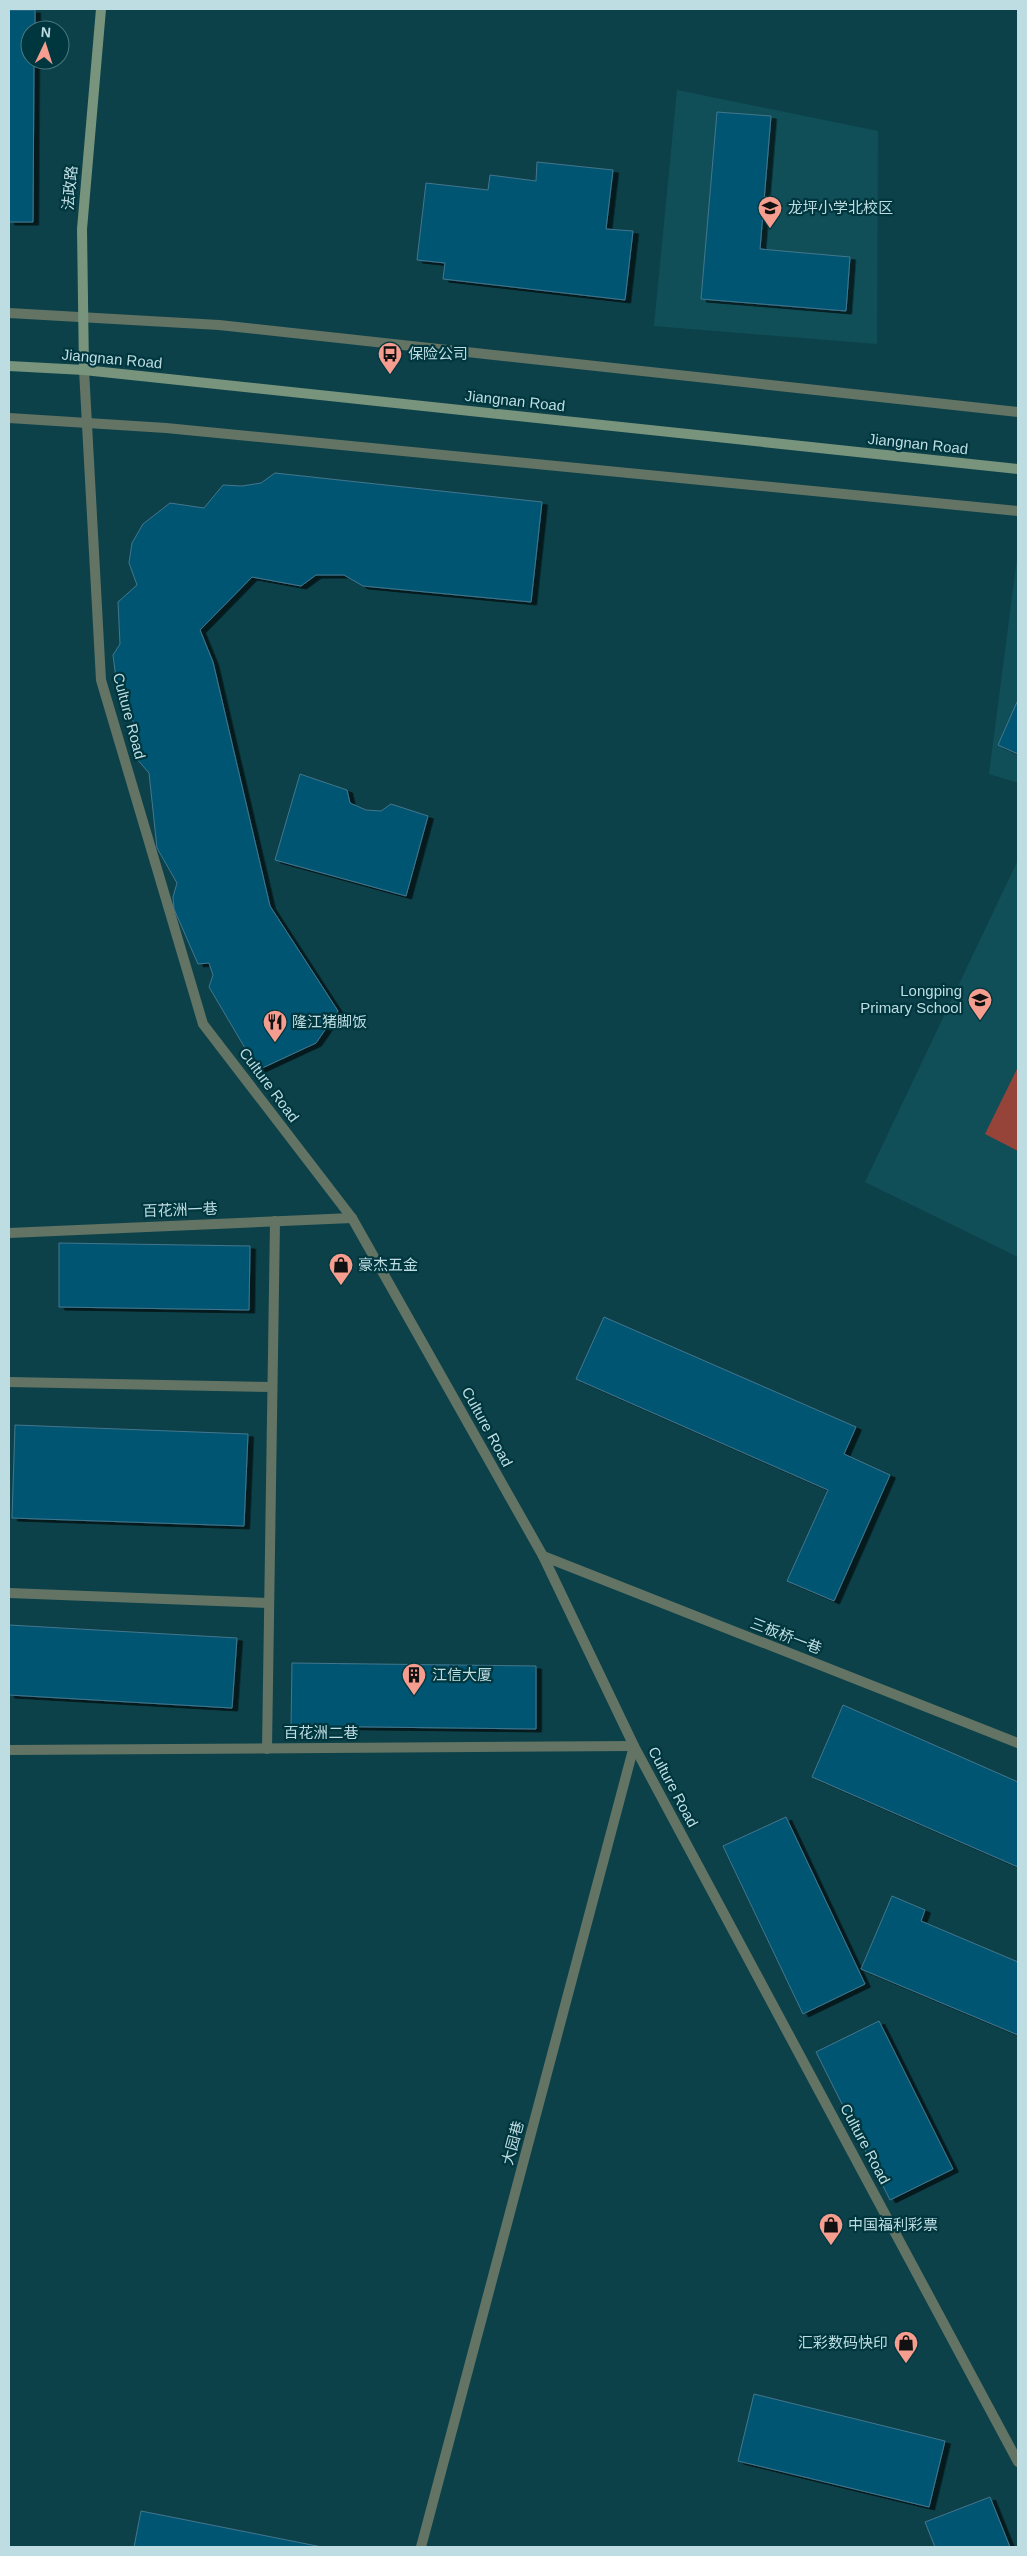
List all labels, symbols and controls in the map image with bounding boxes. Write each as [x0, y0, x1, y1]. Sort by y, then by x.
north arrow [20, 20, 70, 70]
text: N [40, 24, 52, 40]
street label: 法政路 [59, 165, 80, 211]
school or university icon: 龙坪小学北校区 [757, 195, 783, 229]
place label: 龙坪小学北校区 [788, 199, 893, 216]
bus stop icon: 保险公司 [377, 341, 403, 375]
place label: 保险公司 [408, 345, 468, 362]
street label: Jiangnan Road [61, 346, 163, 371]
street label: Jiangnan Road [464, 387, 566, 414]
street label: Jiangnan Road [867, 430, 969, 457]
street label: Culture Road [110, 671, 149, 761]
place label: Longping Primary School [860, 982, 962, 1016]
school or university icon: Longping Primary School [967, 987, 993, 1021]
restaurant icon: 隆江猪脚饭 [262, 1009, 288, 1043]
place label: 隆江猪脚饭 [292, 1013, 367, 1030]
street label: Culture Road [236, 1044, 303, 1125]
street label: 百花洲一巷 [142, 1200, 218, 1219]
shop icon: 豪杰五金 [328, 1252, 354, 1286]
place label: 豪杰五金 [358, 1256, 418, 1273]
street label: Culture Road [459, 1384, 516, 1470]
street label: 三板桥一巷 [748, 1614, 824, 1657]
building icon: 江信大厦 [401, 1662, 427, 1696]
place label: 江信大厦 [432, 1666, 492, 1683]
street label: 百花洲二巷 [283, 1724, 359, 1741]
street label: Culture Road [645, 1744, 702, 1830]
street label: Culture Road [837, 2101, 894, 2187]
street label: 大园巷 [498, 2119, 527, 2167]
shop icon: 中国福利彩票 [818, 2212, 844, 2246]
place label: 中国福利彩票 [848, 2216, 938, 2233]
shop icon: 汇彩数码快印 [893, 2330, 919, 2364]
place label: 汇彩数码快印 [798, 2334, 888, 2351]

